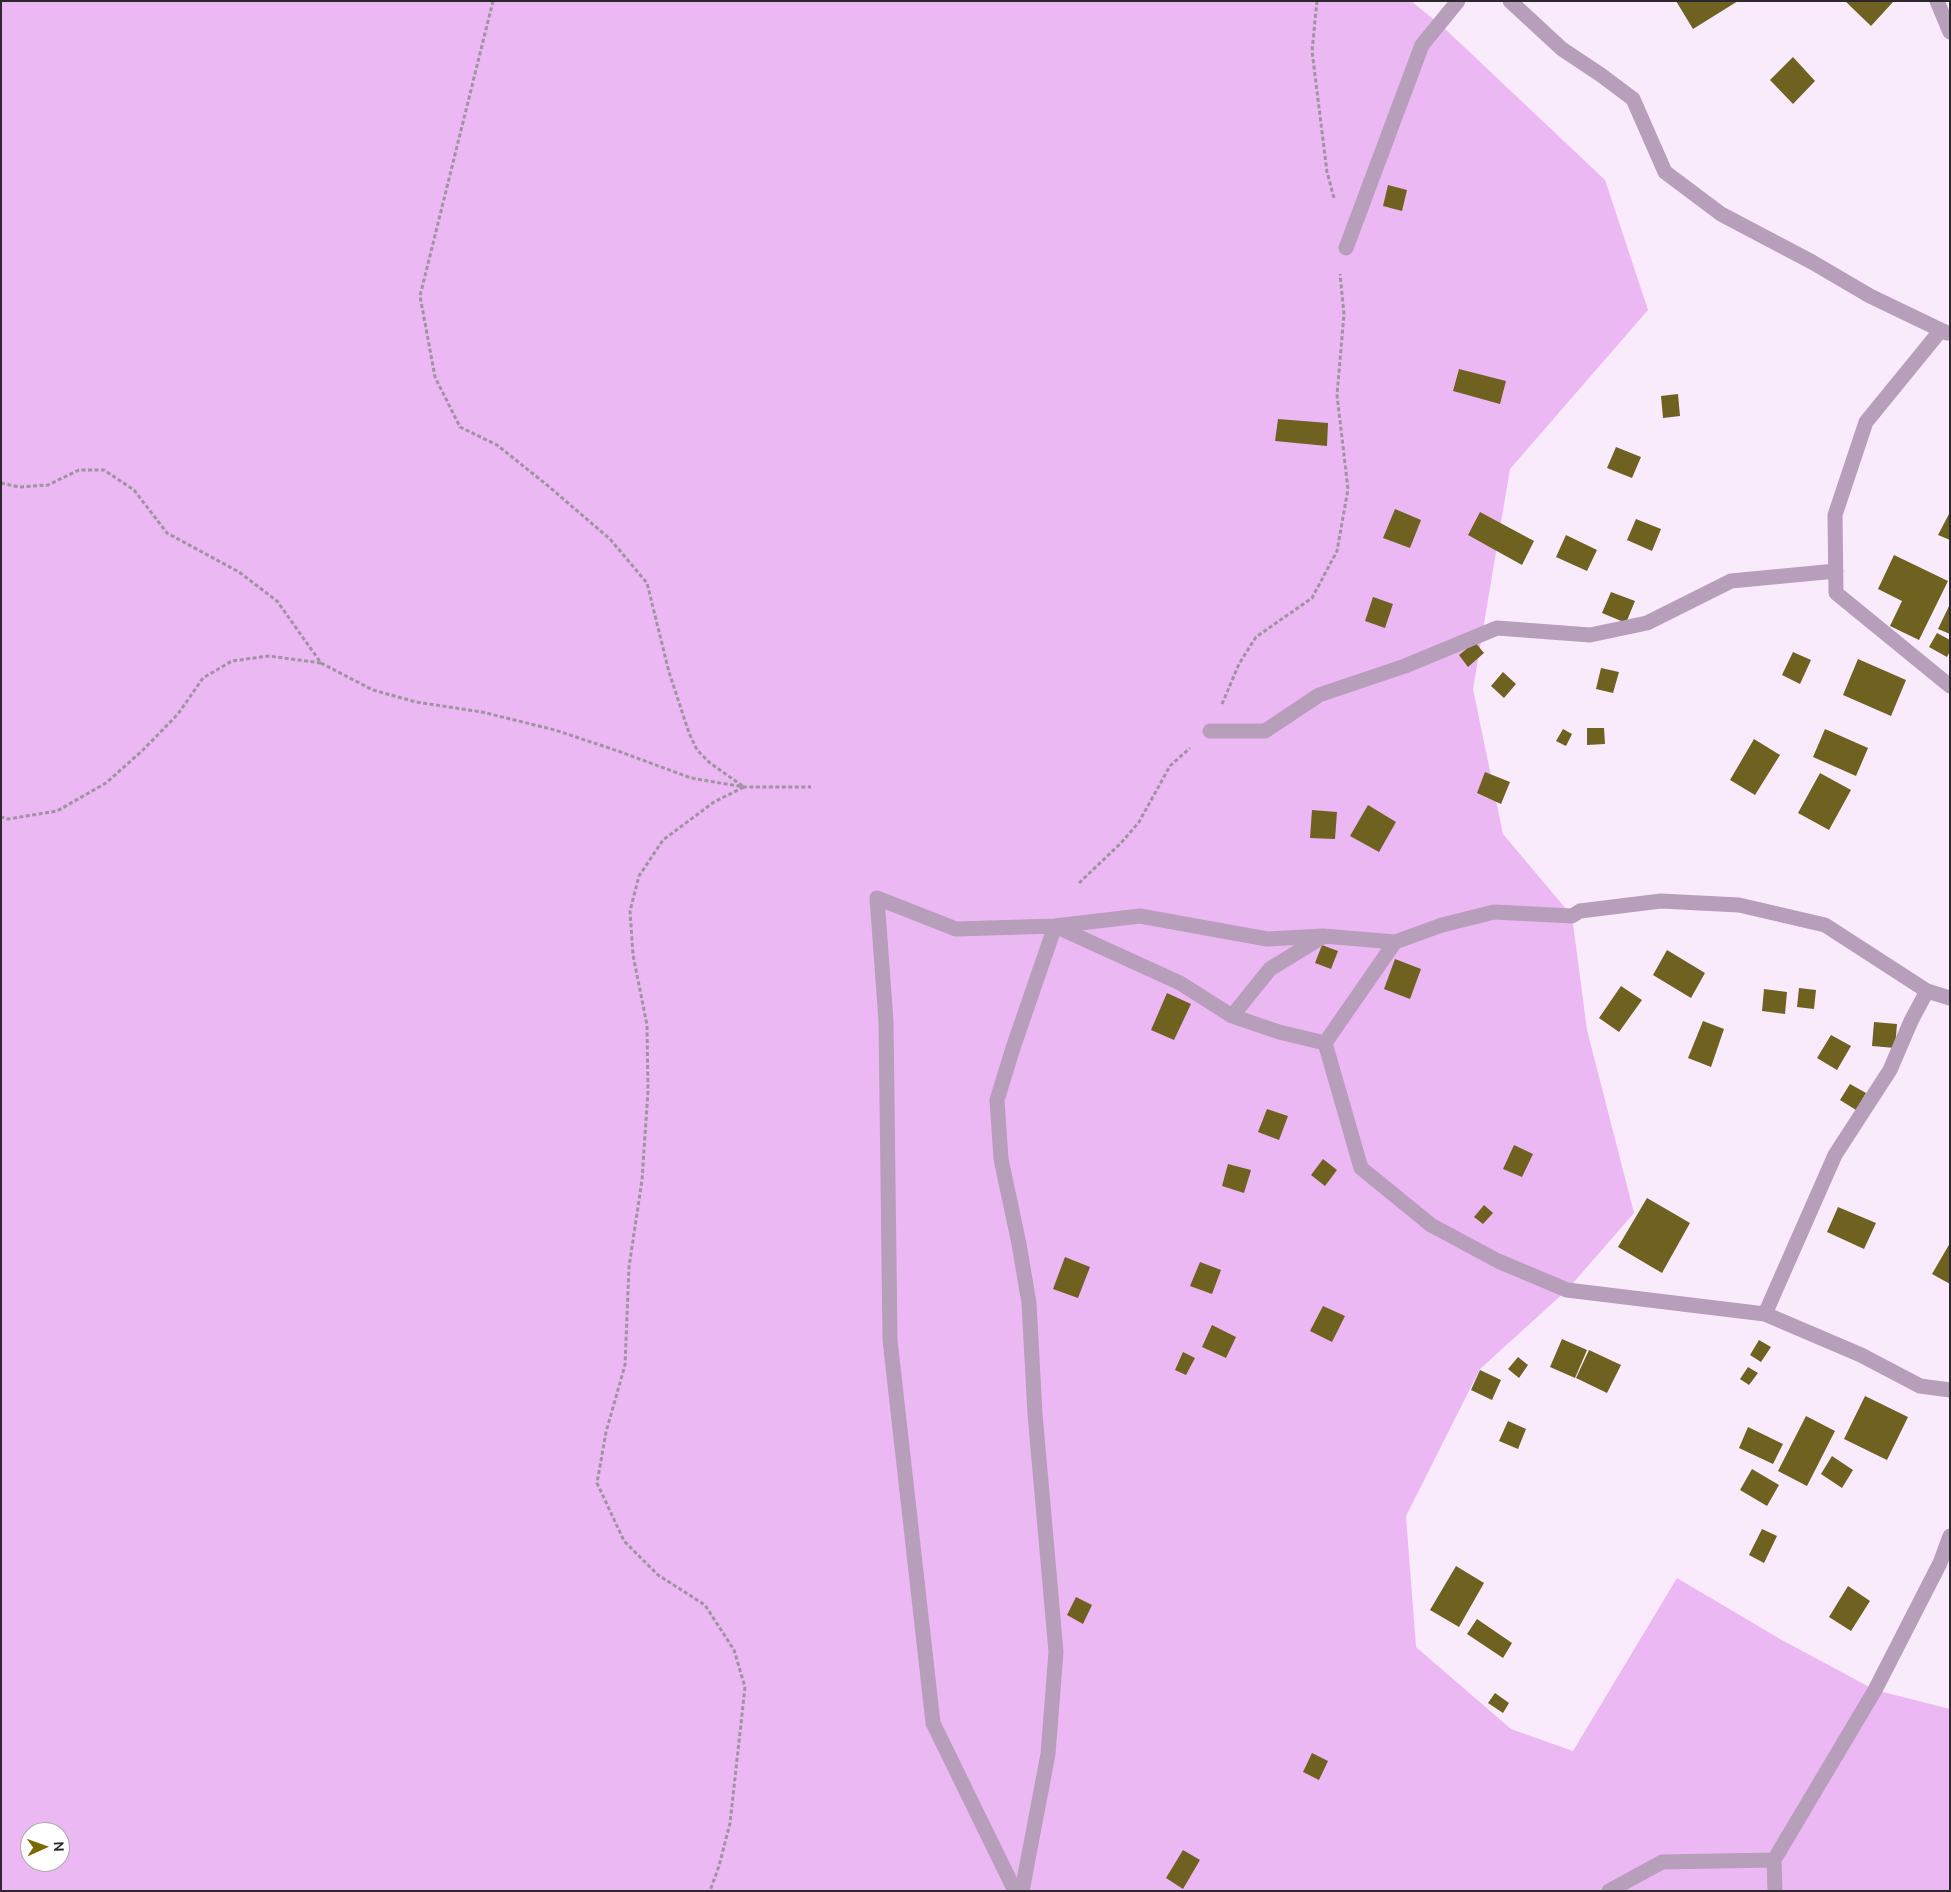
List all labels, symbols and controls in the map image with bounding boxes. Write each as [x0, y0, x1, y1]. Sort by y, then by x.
north arrow [20, 1822, 70, 1872]
text: N [51, 1841, 67, 1852]

